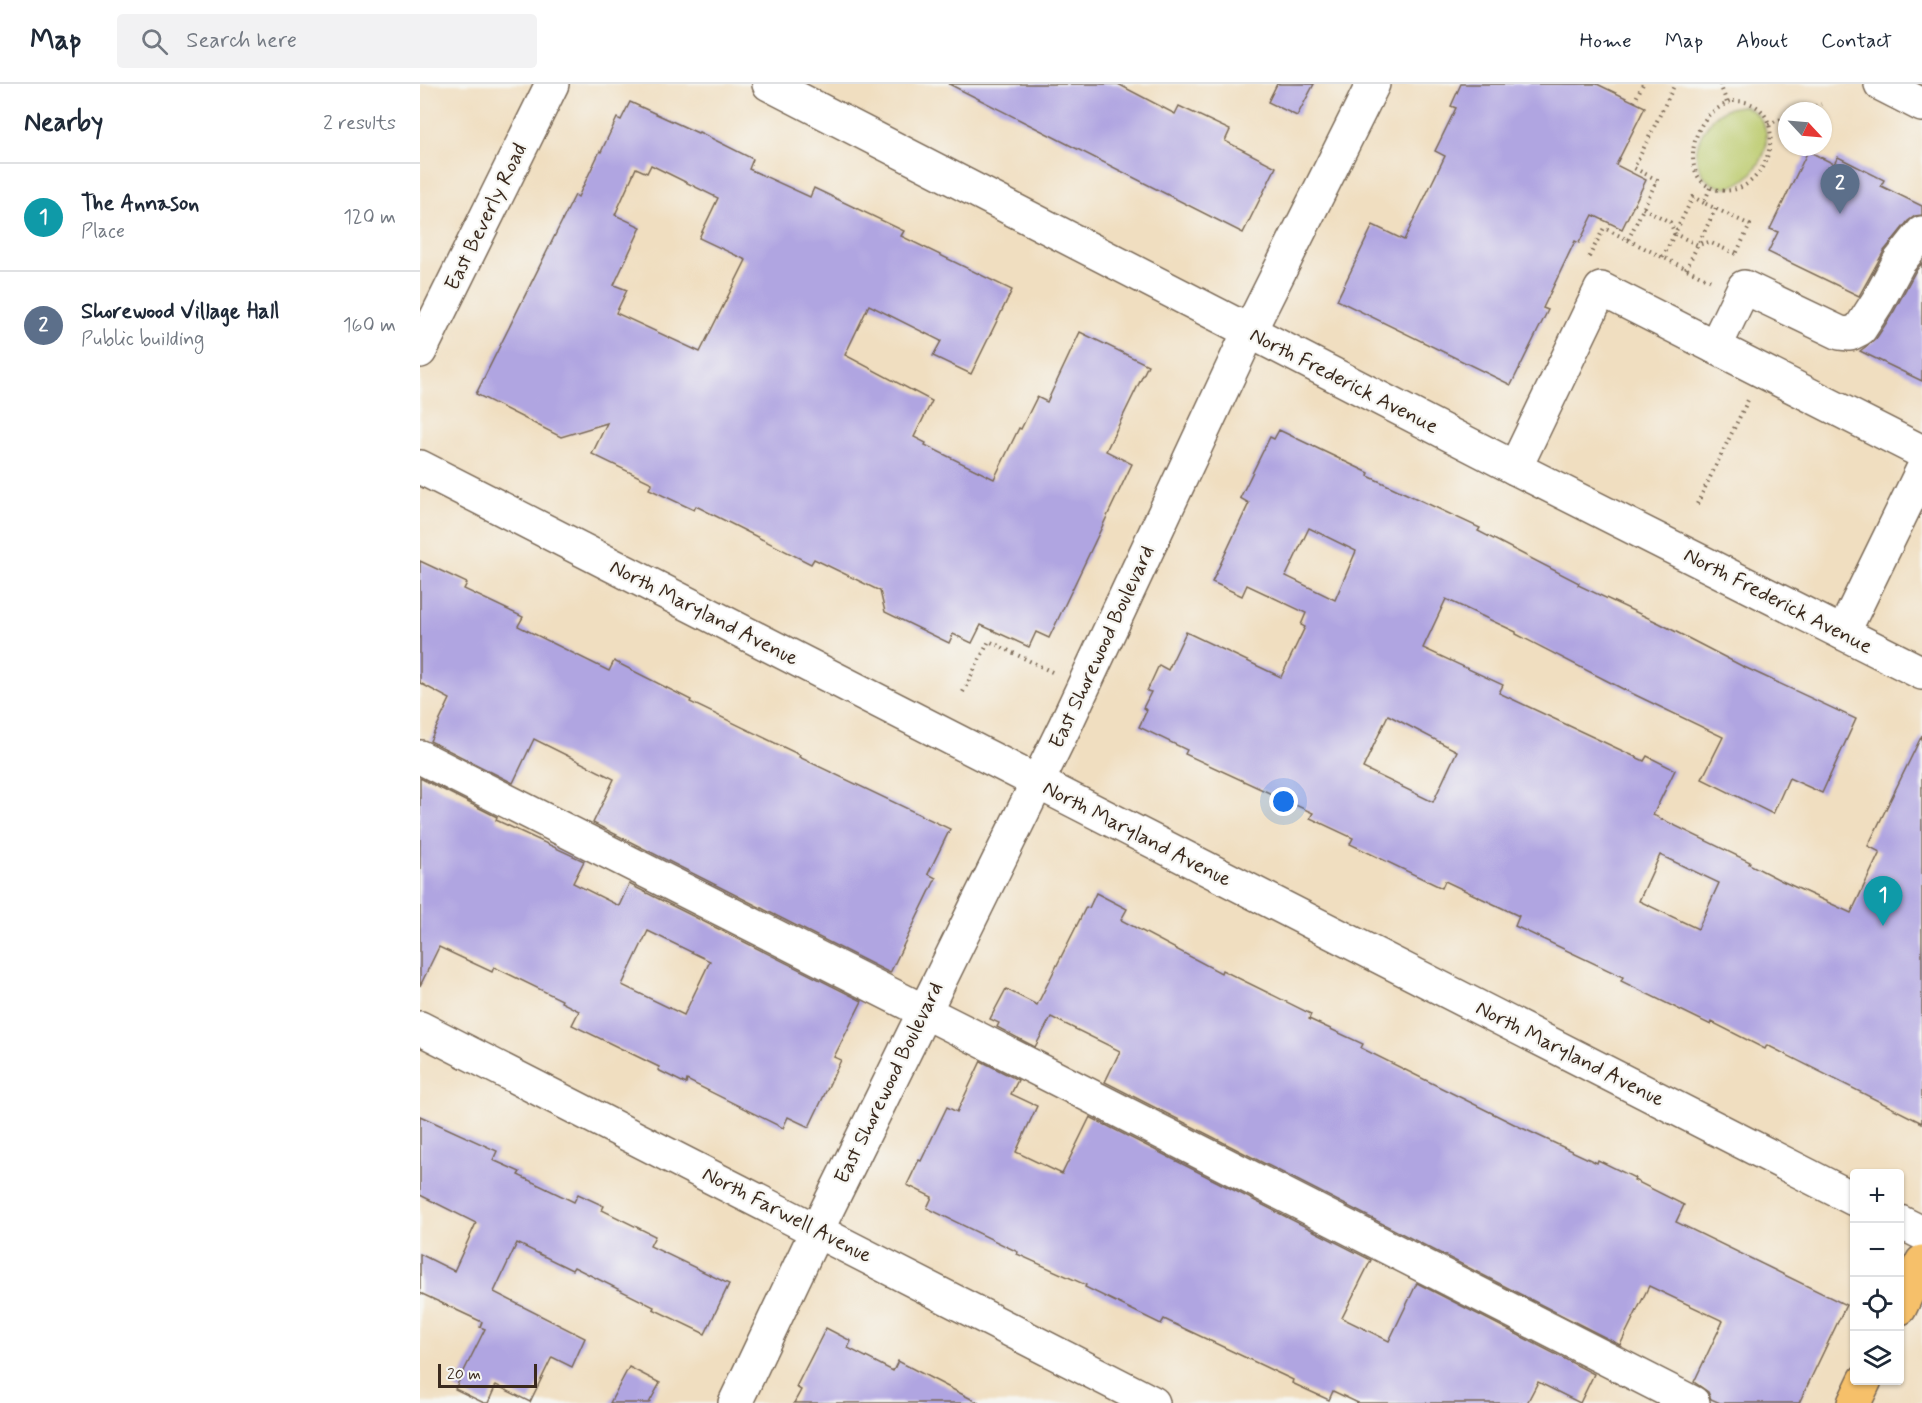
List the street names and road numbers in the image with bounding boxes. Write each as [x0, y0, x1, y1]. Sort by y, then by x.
street label: East Beverly Road [438, 139, 534, 295]
street label: North Frederick Avenue [1245, 321, 1443, 441]
street label: East Shorewood Boulevard [1043, 541, 1161, 753]
street label: North Frederick Avenue [1679, 541, 1877, 661]
street label: North Maryland Avenue [605, 553, 803, 673]
street label: North Maryland Avenue [1038, 774, 1236, 894]
street label: East Shorewood Boulevard [828, 977, 950, 1189]
street label: North Maryland Avenue [1471, 994, 1669, 1114]
street label: North Farwell Avenue [697, 1160, 877, 1270]

